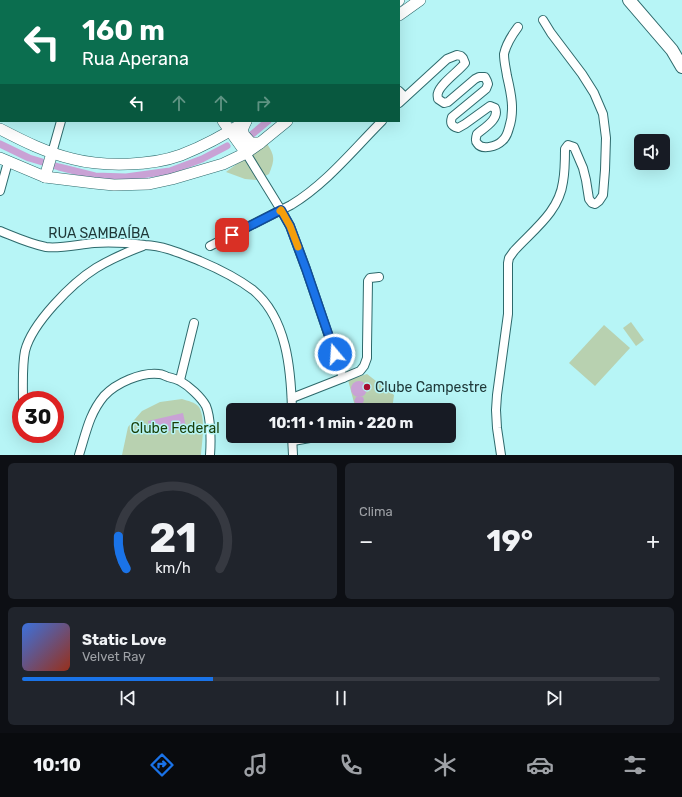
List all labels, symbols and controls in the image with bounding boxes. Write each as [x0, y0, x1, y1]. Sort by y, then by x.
text: 160 m [82, 14, 165, 47]
icon: left [16, 16, 68, 68]
text: Rua Aperana [82, 48, 189, 70]
icon: left [126, 92, 148, 114]
icon: ahead [168, 92, 190, 114]
icon: ahead [210, 92, 232, 114]
icon: right [252, 92, 274, 114]
map controls [634, 134, 670, 170]
button: sound [634, 134, 670, 170]
pin [215, 218, 249, 252]
street label: RUA SAMBAÍBA [48, 224, 150, 242]
icon: arrive [221, 224, 243, 246]
position arrow [314, 333, 356, 375]
place label: Clube Campestre [375, 379, 487, 396]
marker: Clube Campestre [362, 382, 372, 392]
speed limit sign: 30 [12, 391, 64, 443]
text: 10:11 · 1 min · 220 m [269, 414, 413, 432]
park label: Clube Federal [130, 420, 220, 437]
text: Clima [359, 504, 393, 519]
text: 21 [149, 513, 196, 562]
text: 19° [487, 523, 533, 559]
text: − [359, 528, 373, 555]
text: + [646, 528, 660, 555]
text: km/h [155, 560, 190, 577]
text: Static Love [82, 631, 166, 649]
text: Velvet Ray [82, 649, 145, 664]
icon: previous [117, 687, 139, 709]
icon: pause [330, 687, 352, 709]
icon: next [543, 687, 565, 709]
icon: directions [148, 751, 176, 779]
icon: music [242, 751, 270, 779]
icon: phone [337, 751, 365, 779]
icon: climate [431, 751, 459, 779]
icon: car [526, 751, 554, 779]
icon: filters [621, 751, 649, 779]
text: 10:10 [33, 754, 81, 776]

